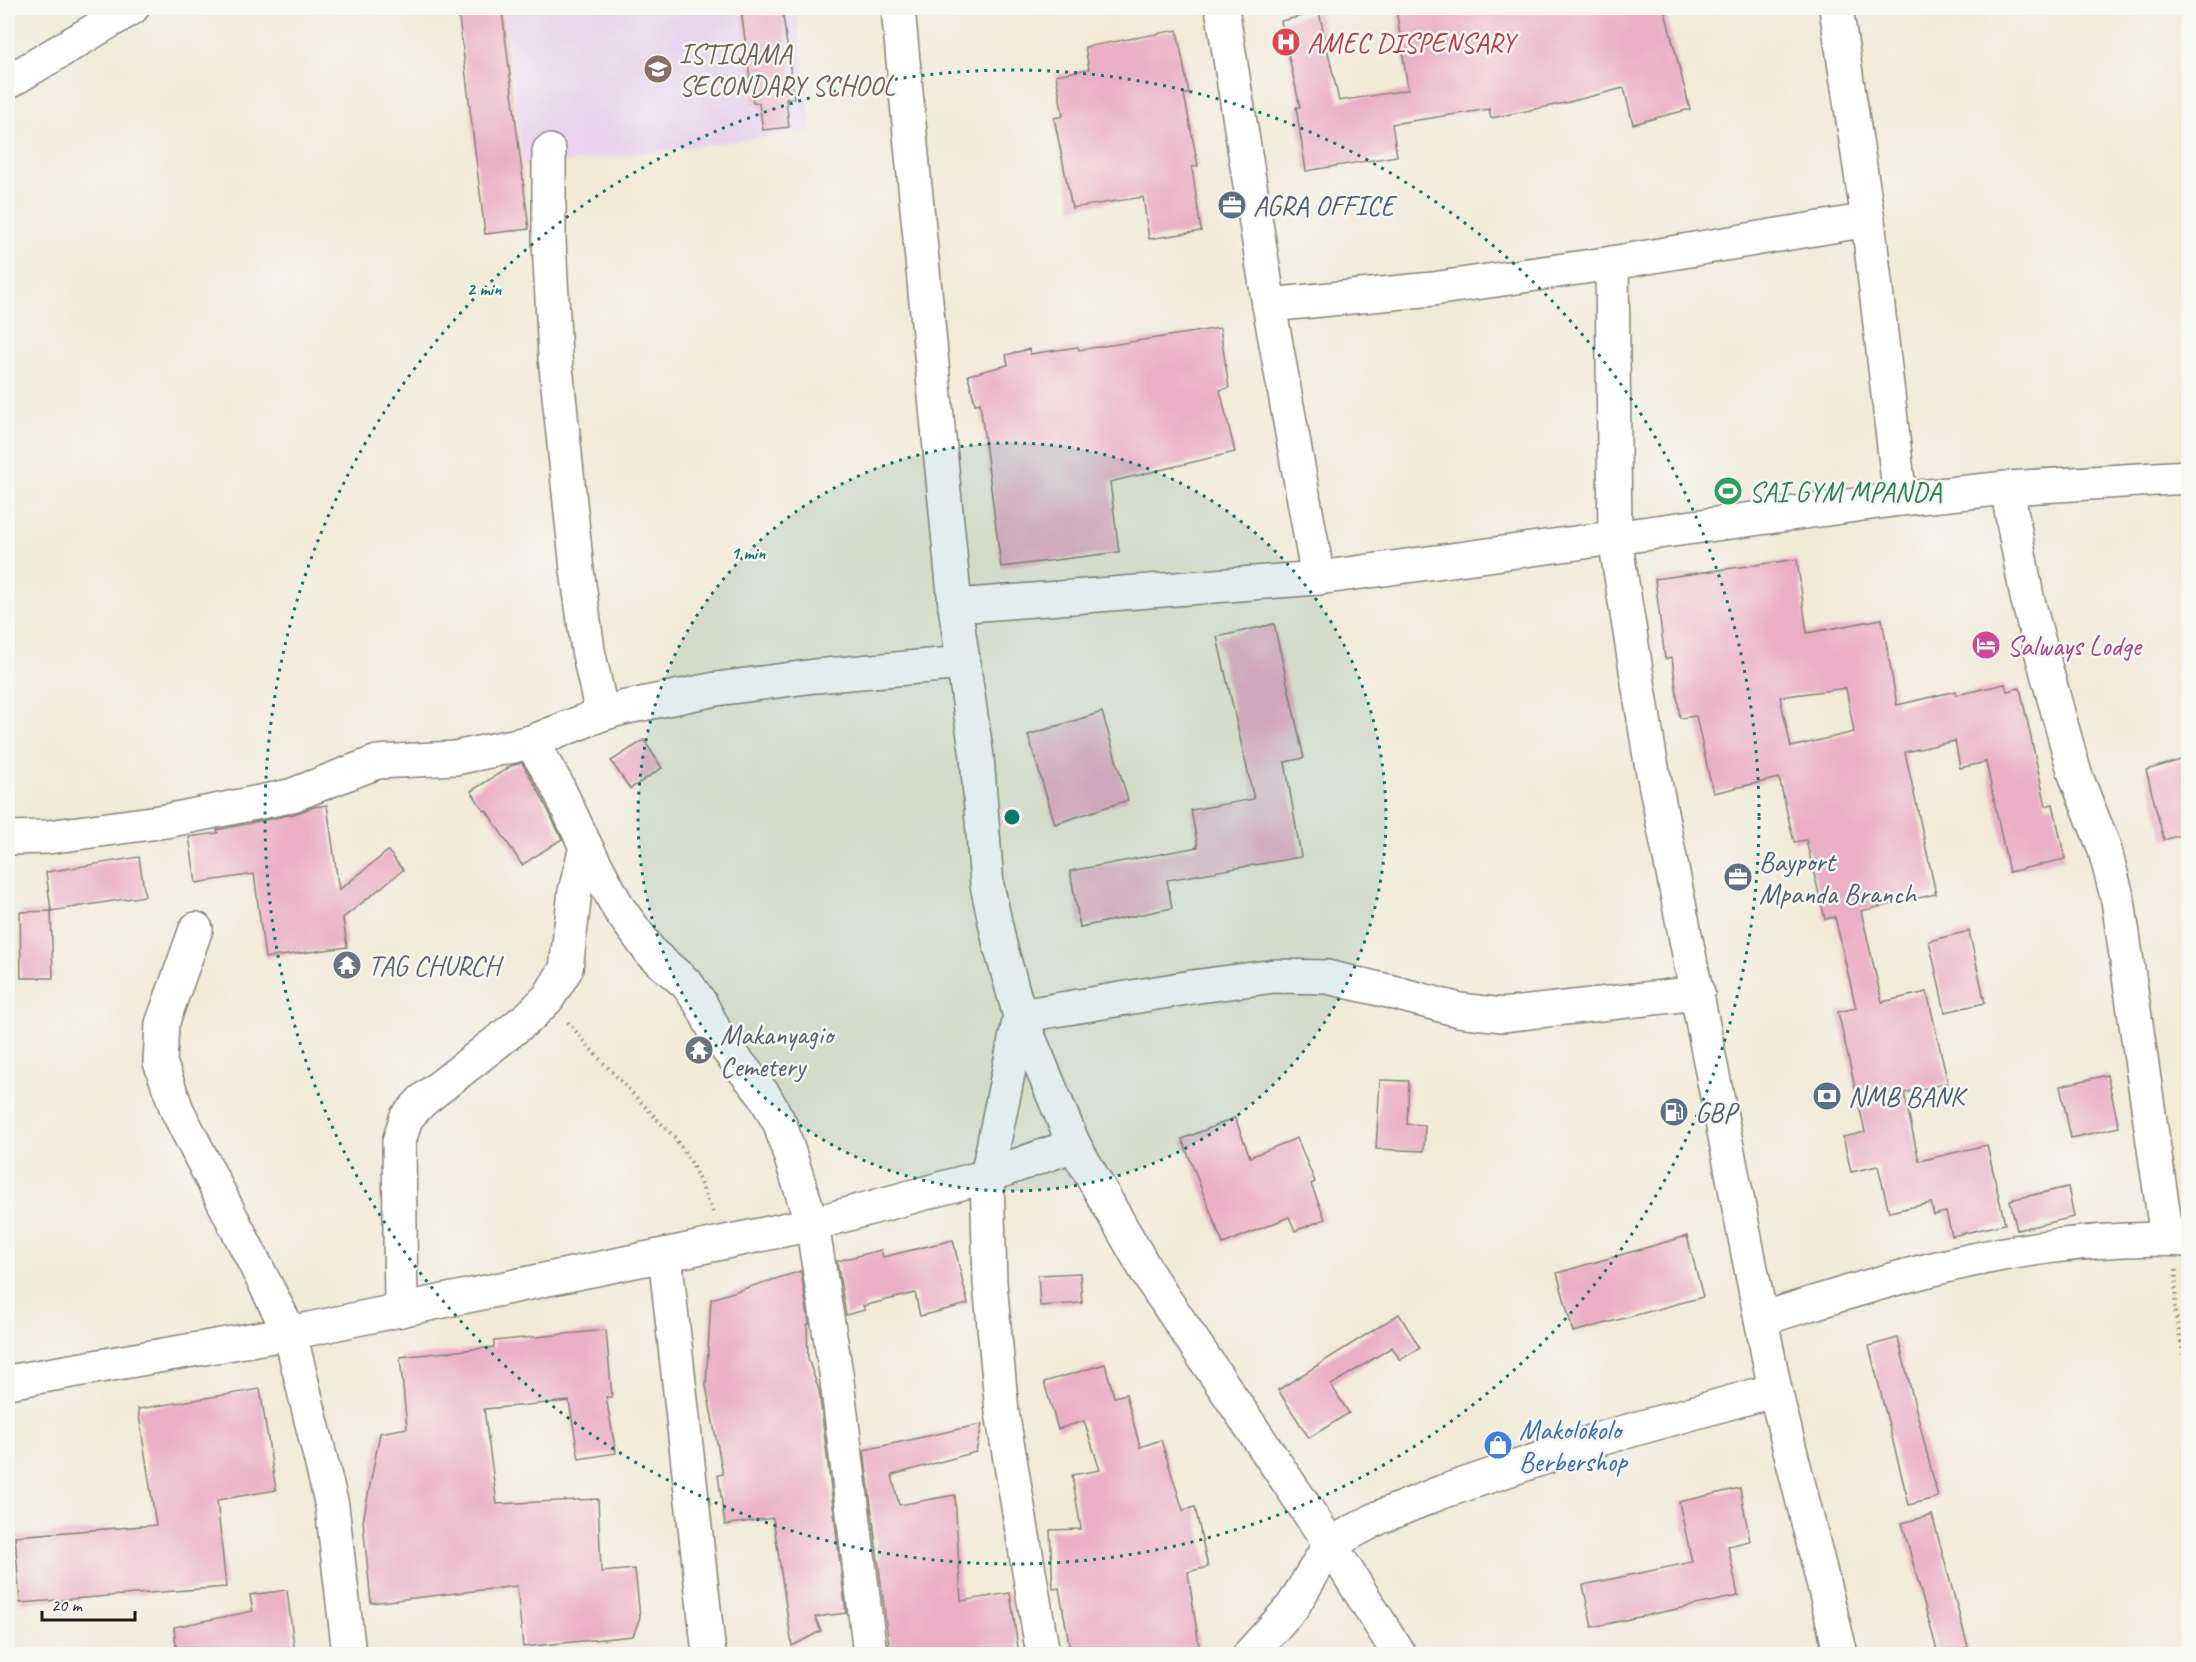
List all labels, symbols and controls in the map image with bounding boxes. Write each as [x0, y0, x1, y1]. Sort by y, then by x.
place label: AMEC DISPENSARY [1307, 25, 1519, 60]
hospital icon: AMEC DISPENSARY [1270, 26, 1302, 58]
place label: ISTIQAMA SECONDARY SCHOOL [679, 36, 896, 103]
school or university icon: ISTIQAMA SECONDARY SCHOOL [642, 53, 674, 85]
place label: AGRA OFFICE [1253, 188, 1398, 223]
office icon: AGRA OFFICE [1216, 189, 1248, 221]
text: 2 min [467, 278, 502, 300]
place label: SAI GYM MPANDA [1749, 474, 1942, 509]
sports icon: SAI GYM MPANDA [1712, 475, 1744, 507]
text: 1 min [731, 542, 766, 564]
place label: Salways Lodge [2007, 628, 2143, 663]
hotel icon: Salways Lodge [1970, 629, 2002, 661]
centre of rings [1002, 807, 1022, 827]
place label: Bayport Mpanda Branch [1759, 844, 1918, 911]
office icon: Bayport Mpanda Branch [1722, 861, 1754, 893]
place label: TAG CHURCH [368, 948, 504, 983]
temple icon: TAG CHURCH [331, 949, 363, 981]
place label: Makanyagio Cemetery [720, 1017, 836, 1084]
temple icon: Makanyagio Cemetery [683, 1034, 715, 1066]
place label: NMB BANK [1848, 1079, 1968, 1114]
bank icon: NMB BANK [1811, 1080, 1843, 1112]
place label: GBP [1695, 1095, 1740, 1130]
fuel station icon: GBP [1658, 1096, 1690, 1128]
place label: Makolokolo Berbershop [1519, 1412, 1629, 1479]
shop icon: Makolokolo Berbershop [1482, 1429, 1514, 1461]
scale bar [42, 1584, 135, 1622]
text: 20 m [51, 1594, 84, 1616]

